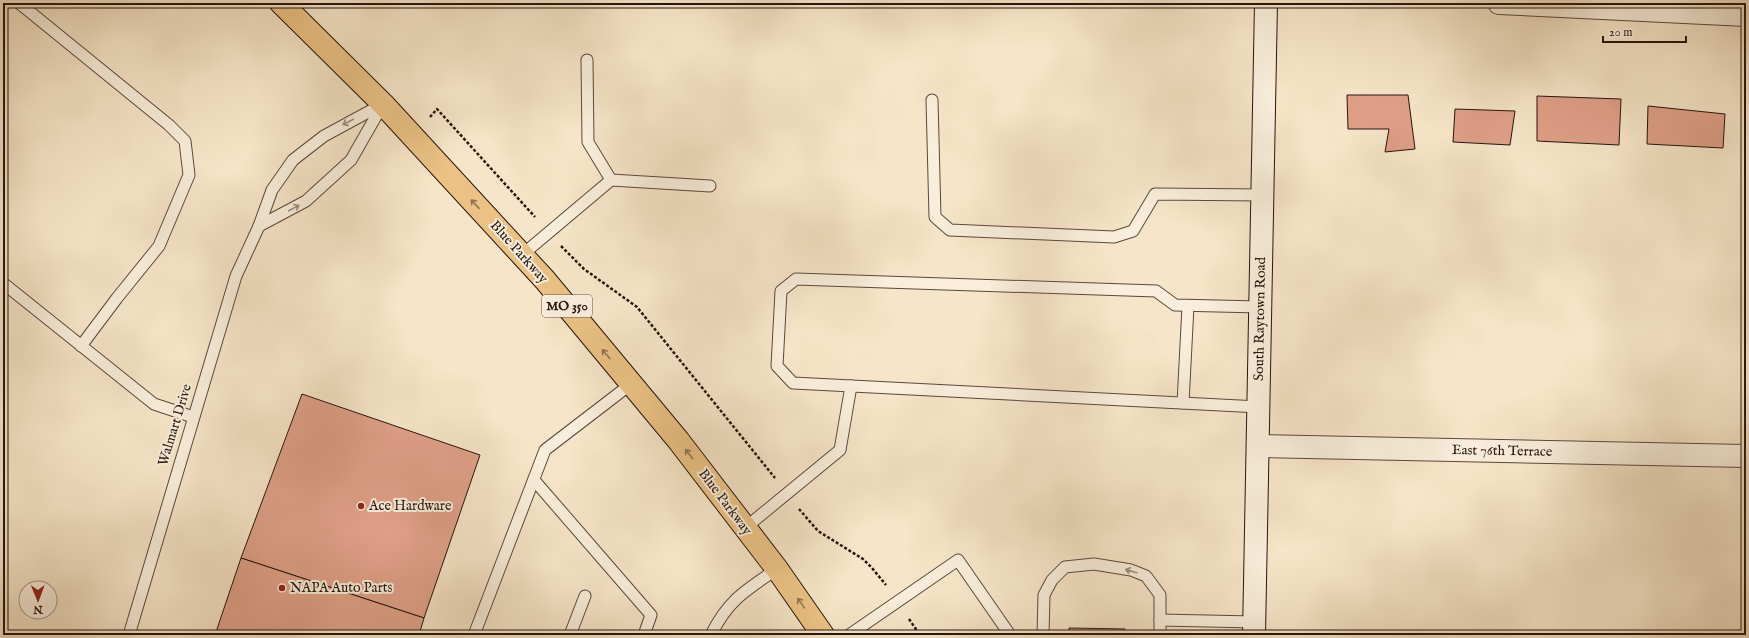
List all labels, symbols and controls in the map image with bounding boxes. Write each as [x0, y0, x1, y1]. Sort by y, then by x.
scale bar [1603, 18, 1686, 44]
text: 20 m [1609, 25, 1632, 40]
one-way arrow [342, 119, 354, 127]
one-way arrow [470, 198, 479, 209]
one-way arrow [288, 203, 300, 211]
street label: Blue Parkway [486, 217, 552, 287]
street label: South Raytown Road [1250, 256, 1270, 381]
road number: MO 350 [542, 295, 592, 317]
one-way arrow [602, 349, 610, 360]
street label: Walmart Drive [154, 381, 196, 468]
street label: East 76th Terrace [1452, 441, 1553, 461]
one-way arrow [685, 449, 693, 460]
street label: Blue Parkway [694, 465, 756, 539]
place label: Ace Hardware [368, 497, 452, 515]
marker: Ace Hardware [356, 501, 366, 511]
one-way arrow [1125, 567, 1138, 574]
place label: NAPA Auto Parts [290, 579, 393, 597]
north arrow [18, 580, 58, 620]
marker: NAPA Auto Parts [277, 583, 287, 593]
one-way arrow [797, 598, 805, 609]
text: N [33, 602, 44, 616]

